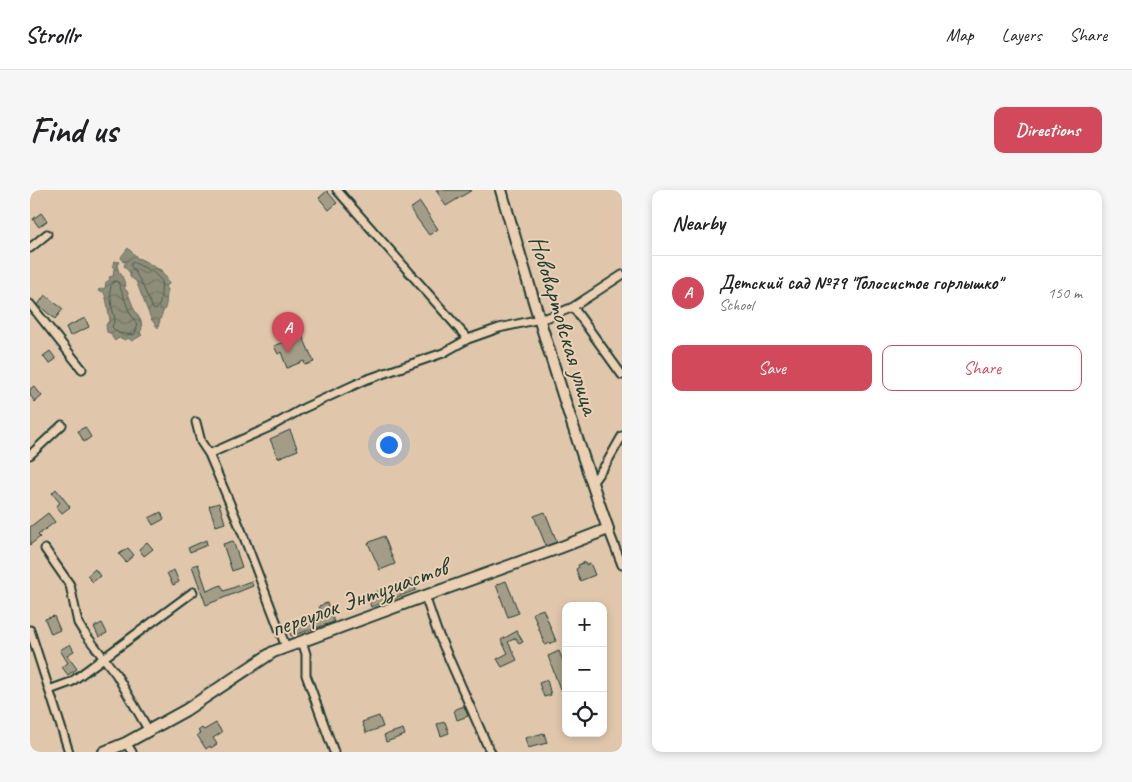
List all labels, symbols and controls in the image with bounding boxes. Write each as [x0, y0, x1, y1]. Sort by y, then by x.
text: Strollr [25, 20, 80, 50]
text: Map [946, 24, 974, 46]
text: Layers [1002, 24, 1041, 46]
text: Share [1069, 24, 1107, 46]
button: Directions [994, 107, 1102, 153]
text: Find us [30, 108, 117, 153]
text: Nearby [672, 210, 725, 236]
street label: Нововартовская улица [522, 232, 607, 421]
text: Детский сад №79 "Голосистое горлышко" [719, 271, 1002, 295]
text: A [684, 283, 692, 303]
text: 150 m [1048, 283, 1082, 303]
text: School [719, 295, 753, 315]
pin: A [272, 312, 304, 353]
button: Save [672, 345, 872, 391]
button: Share [882, 345, 1082, 391]
your location [376, 432, 402, 458]
street label: переулок Энтузиастов [266, 549, 458, 646]
map controls [562, 602, 607, 737]
button: + [562, 602, 607, 647]
button: − [562, 647, 607, 692]
button: locate [562, 692, 607, 737]

